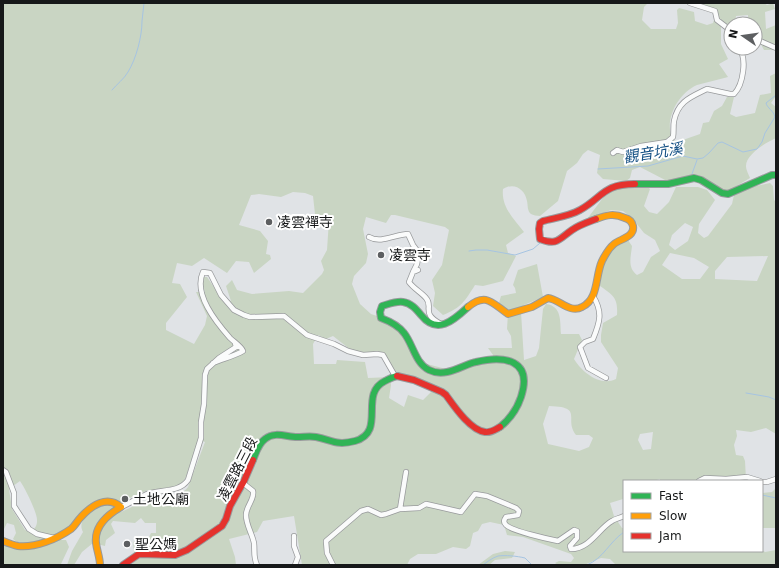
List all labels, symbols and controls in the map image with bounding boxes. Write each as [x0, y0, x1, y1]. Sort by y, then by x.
north arrow [723, 16, 763, 56]
text: N [726, 28, 741, 40]
water label: 觀音坑溪 [622, 139, 686, 167]
place label: 凌雲禪寺 [277, 214, 333, 230]
marker: 凌雲禪寺 [264, 217, 274, 227]
place label: 凌雲寺 [389, 247, 431, 263]
marker: 凌雲寺 [376, 250, 386, 260]
street label: 凌雲路三段 [214, 434, 260, 504]
legend [623, 480, 763, 552]
text: Fast [659, 489, 683, 503]
place label: 土地公廟 [133, 491, 189, 507]
marker: 土地公廟 [120, 494, 130, 504]
text: Slow [659, 509, 687, 523]
text: Jam [658, 529, 682, 543]
place label: 聖公媽 [135, 536, 177, 552]
marker: 聖公媽 [122, 539, 132, 549]

